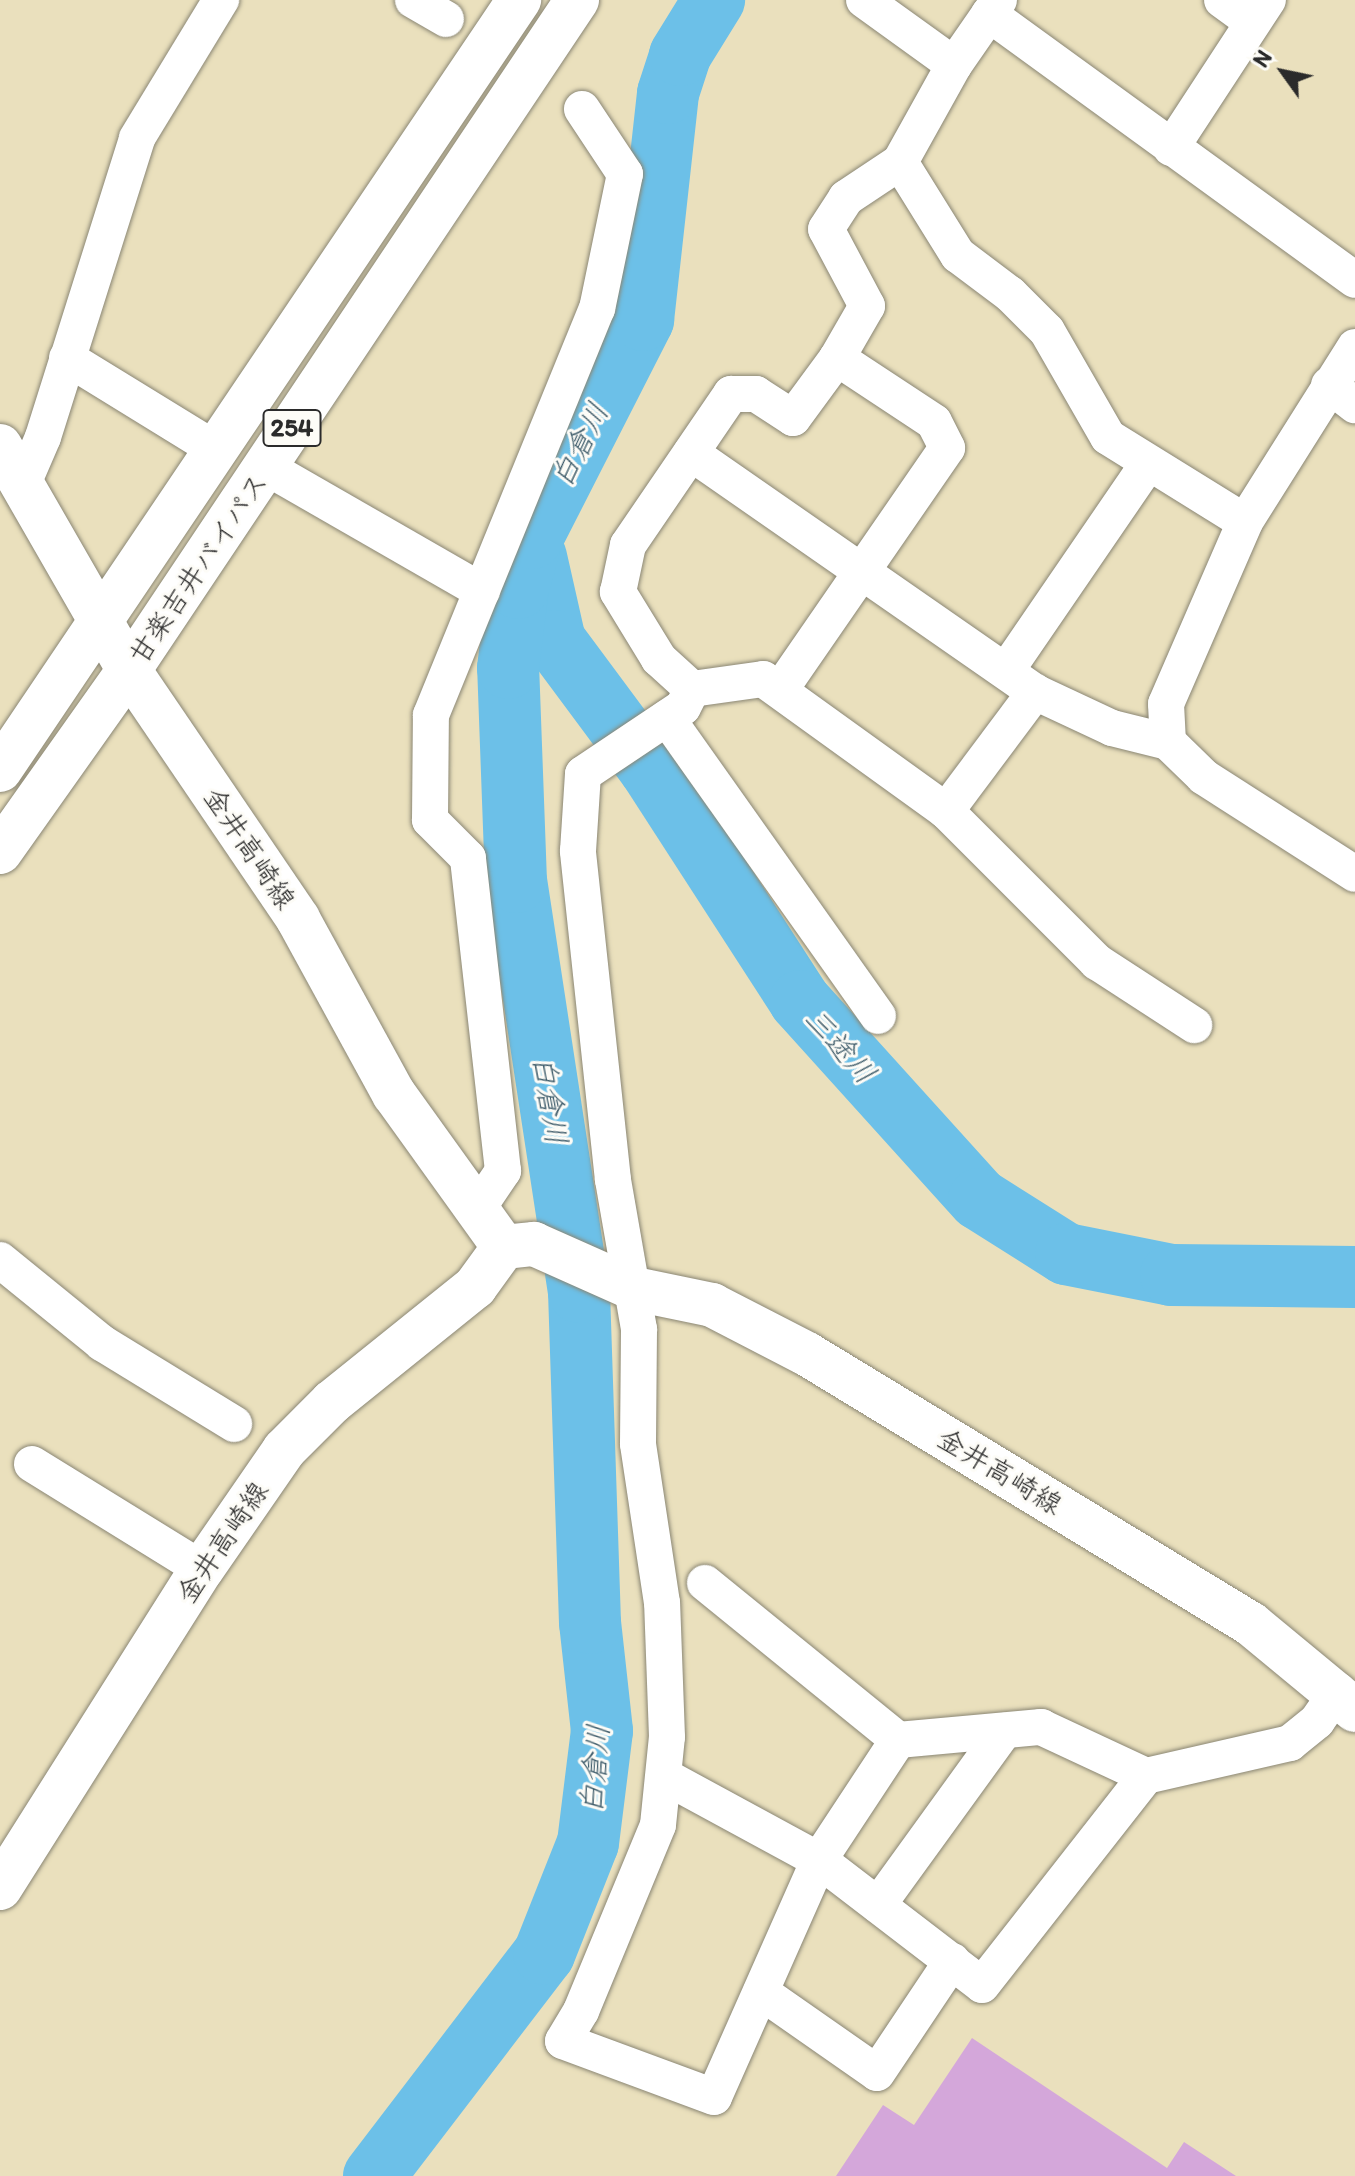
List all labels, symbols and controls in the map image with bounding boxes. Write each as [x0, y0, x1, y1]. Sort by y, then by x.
north arrow [1243, 32, 1323, 112]
text: N [1247, 45, 1278, 72]
water label: 白倉川 [544, 397, 616, 493]
road number: 254 [262, 406, 322, 450]
street label: 甘楽吉井バイパス [121, 466, 275, 670]
street label: 金井高崎線 [197, 781, 303, 915]
water label: 三途川 [797, 1001, 883, 1091]
water label: 白倉川 [525, 1053, 575, 1147]
street label: 金井高崎線 [931, 1421, 1069, 1521]
street label: 金井高崎線 [169, 1475, 275, 1609]
water label: 白倉川 [573, 1723, 617, 1815]

